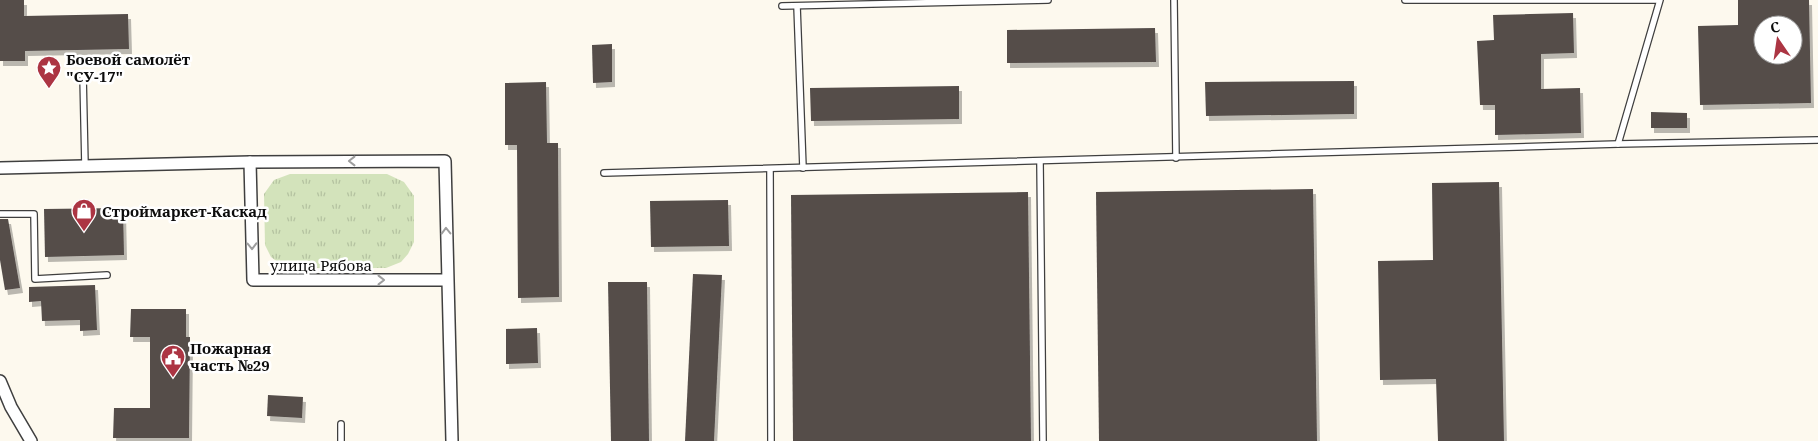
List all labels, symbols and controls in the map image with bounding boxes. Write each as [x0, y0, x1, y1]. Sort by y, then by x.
north arrow [1753, 15, 1803, 65]
text: С [1768, 17, 1782, 37]
place label: Боевой самолёт "СУ-17" [66, 49, 191, 86]
place icon: Боевой самолёт "СУ-17" [36, 55, 62, 89]
one-way arrow [348, 156, 356, 167]
shop icon: Строймаркет-Каскад [71, 198, 97, 232]
place label: Строймаркет-Каскад [102, 201, 267, 221]
one-way arrow [441, 227, 452, 235]
one-way arrow [247, 242, 257, 250]
street label: улица Рябова [270, 255, 372, 275]
one-way arrow [377, 275, 385, 285]
place label: Пожарная часть №29 [190, 338, 271, 375]
public building icon: Пожарная часть №29 [160, 344, 186, 378]

